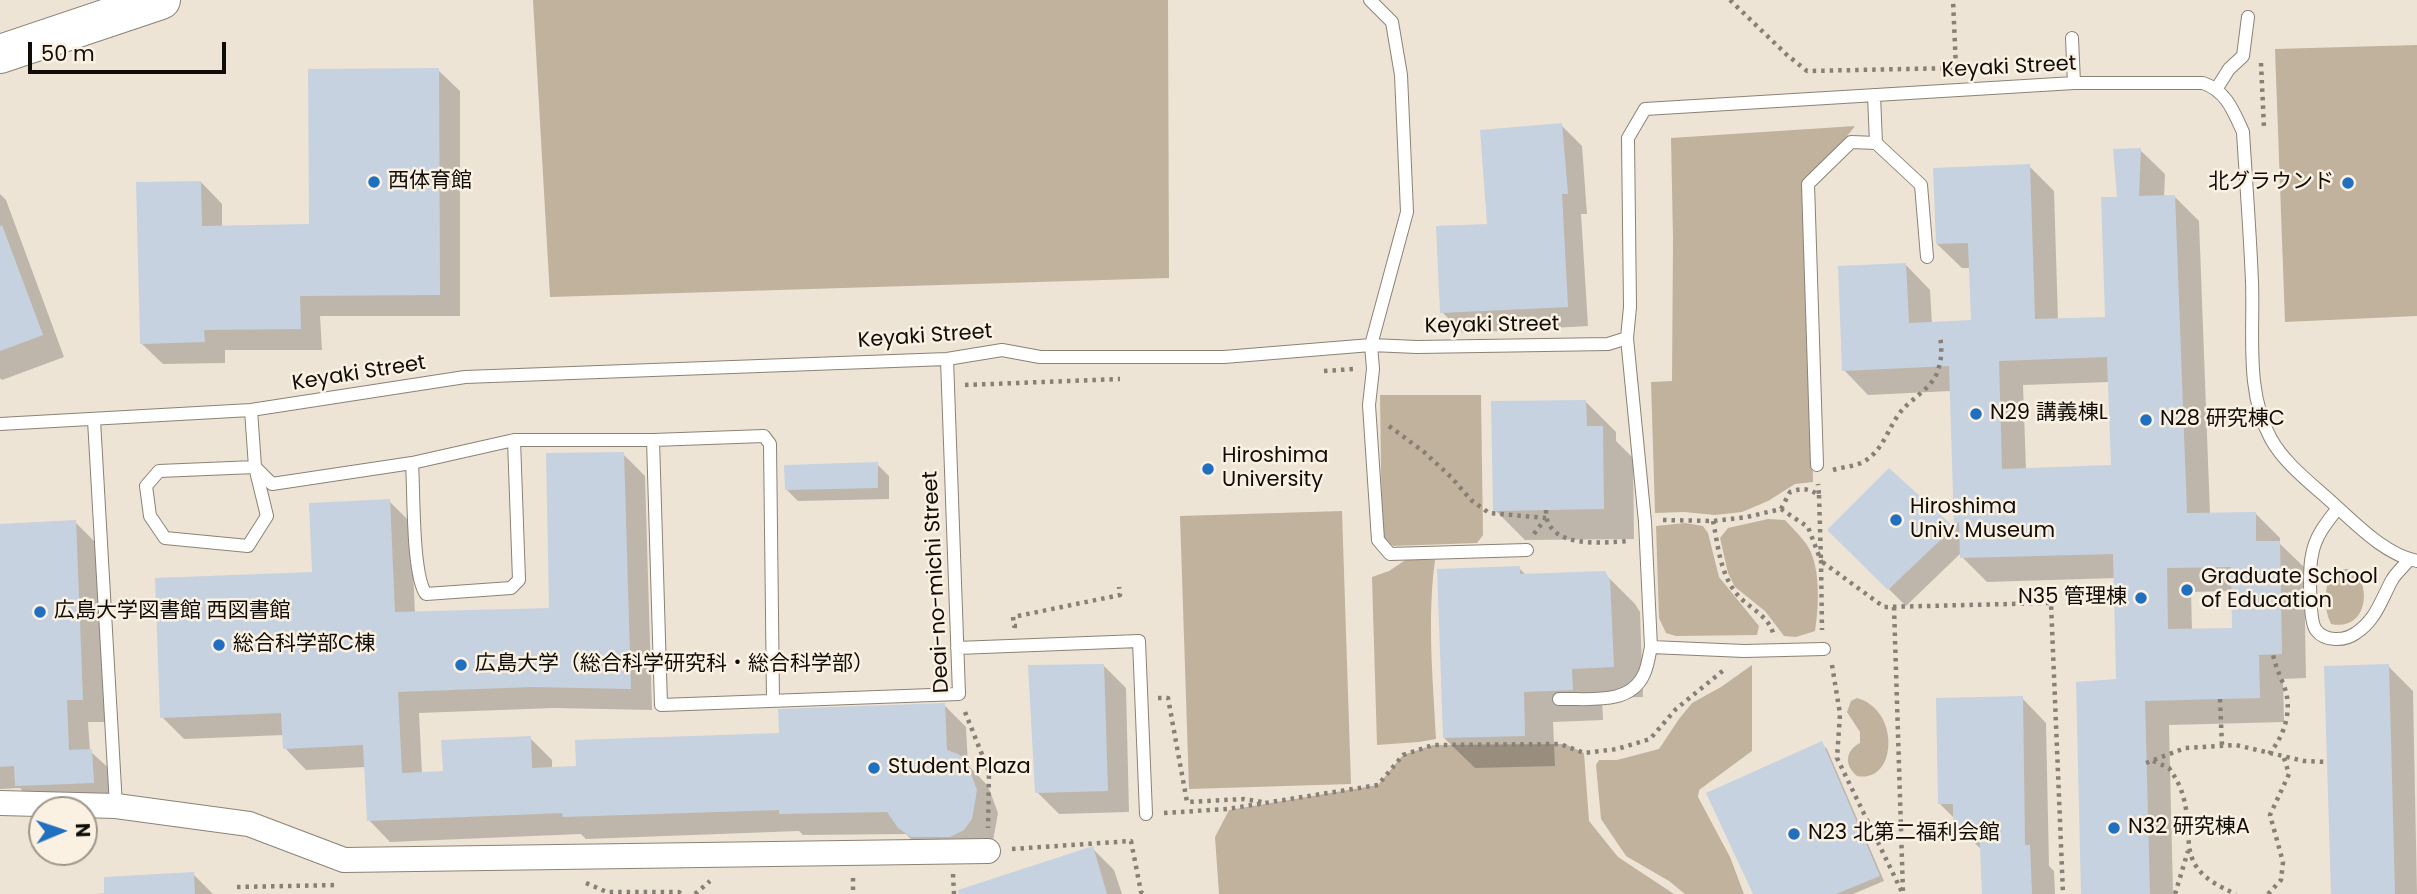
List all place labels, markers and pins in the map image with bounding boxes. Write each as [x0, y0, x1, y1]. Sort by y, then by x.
place label: 西体育館 [388, 169, 472, 195]
place label: 北グラウンド [2208, 170, 2334, 196]
marker: 西体育館 [366, 174, 382, 190]
marker: 北グラウンド [2340, 175, 2356, 191]
place label: N29 講義棟L [1990, 401, 2108, 427]
marker: N29 講義棟L [1968, 406, 1984, 422]
place label: N28 研究棟C [2160, 407, 2285, 433]
marker: N28 研究棟C [2138, 412, 2154, 428]
place label: Hiroshima University [1222, 444, 1328, 494]
marker: Hiroshima University [1200, 461, 1216, 477]
place label: Hiroshima Univ. Museum [1910, 495, 2055, 545]
marker: Hiroshima Univ. Museum [1888, 512, 1904, 528]
place label: Graduate School of Education [2201, 565, 2378, 615]
marker: Graduate School of Education [2179, 582, 2195, 598]
place label: N35 管理棟 [2018, 585, 2127, 611]
marker: N35 管理棟 [2133, 590, 2149, 606]
place label: 広島大学図書館 西図書館 [54, 599, 291, 625]
marker: 広島大学図書館 西図書館 [32, 604, 48, 620]
place label: 総合科学部C棟 [233, 632, 375, 658]
marker: 総合科学部C棟 [211, 637, 227, 653]
place label: 広島大学（総合科学研究科・総合科学部） [475, 652, 874, 678]
marker: 広島大学（総合科学研究科・総合科学部） [453, 657, 469, 673]
place label: Student Plaza [888, 755, 1031, 781]
marker: Student Plaza [866, 760, 882, 776]
place label: N32 研究棟A [2128, 815, 2250, 841]
marker: N32 研究棟A [2106, 820, 2122, 836]
place label: N23 北第二福利会館 [1808, 821, 2000, 847]
marker: N23 北第二福利会館 [1786, 826, 1802, 842]

